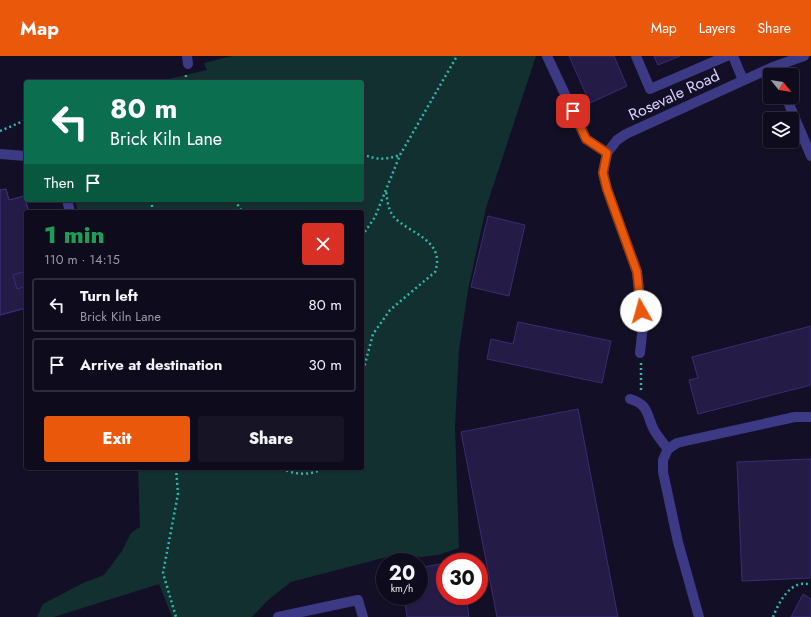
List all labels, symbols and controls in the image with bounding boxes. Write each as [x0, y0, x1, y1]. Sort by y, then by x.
text: Map [20, 15, 59, 42]
text: Map [651, 18, 677, 38]
text: Layers [699, 18, 735, 38]
text: Share [757, 18, 791, 38]
street label: Rosevale Road [625, 64, 723, 126]
north arrow [763, 68, 799, 104]
map controls [763, 68, 799, 148]
text: 80 m [110, 88, 177, 129]
pin [556, 94, 590, 128]
icon: left [44, 96, 96, 148]
icon: arrive [562, 100, 584, 122]
button: layers [763, 112, 799, 148]
text: Brick Kiln Lane [110, 126, 222, 152]
text: Then [44, 172, 74, 194]
icon: arrive [82, 172, 104, 194]
text: 1 min [44, 217, 105, 252]
button: close [302, 223, 344, 265]
text: 110 m · 14:15 [44, 250, 120, 269]
text: Turn left [80, 285, 138, 307]
position arrow [620, 290, 662, 332]
icon: left [46, 294, 68, 316]
text: 80 m [309, 294, 342, 316]
text: Brick Kiln Lane [80, 307, 161, 326]
icon: arrive [46, 354, 68, 376]
text: Arrive at destination [80, 354, 222, 376]
text: 30 m [309, 354, 342, 376]
button: Exit [44, 416, 190, 462]
button: Share [198, 416, 344, 462]
speed limit sign: 30 [436, 553, 488, 605]
text: 20 [389, 559, 415, 588]
text: km/h [391, 581, 413, 596]

